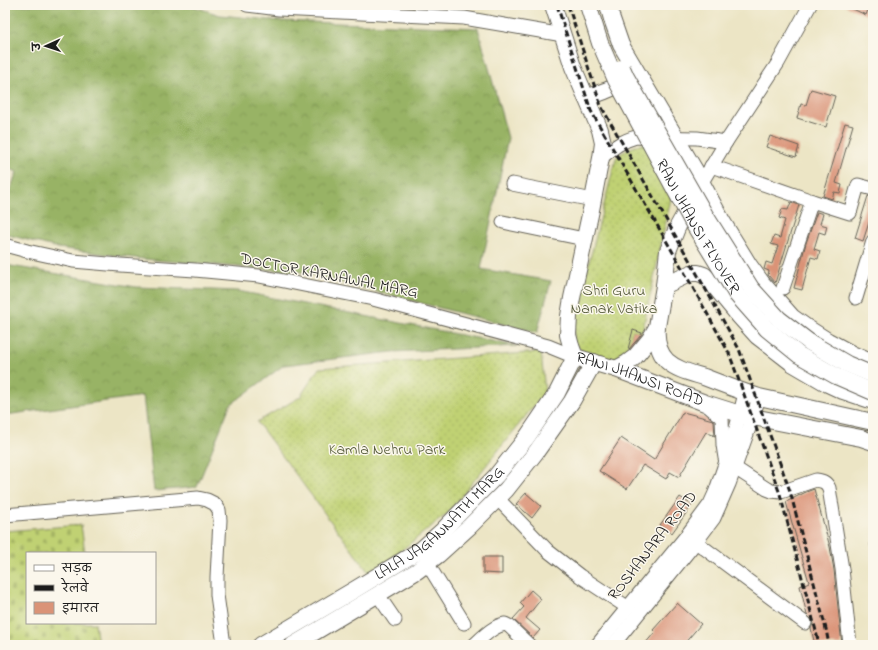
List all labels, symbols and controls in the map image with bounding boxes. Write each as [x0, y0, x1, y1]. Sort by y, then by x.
north arrow [26, 26, 66, 66]
text: उ [29, 41, 45, 52]
street label: RANI JHANSI FLYOVER [649, 155, 746, 299]
street label: DOCTOR KARNAWAL MARG [237, 247, 420, 305]
park label: Shri Guru Nanak Vatika [570, 279, 658, 321]
street label: RANI JHANSI ROAD [573, 346, 707, 413]
park label: Kamla Nehru Park [329, 438, 446, 462]
street label: LALA JAGANNATH MARG [370, 462, 511, 587]
street label: ROSHANARA ROAD [602, 486, 704, 606]
legend [26, 552, 156, 624]
text: सड़क [61, 560, 93, 578]
text: रेलवे [60, 577, 89, 598]
text: इमारत [62, 600, 100, 618]

